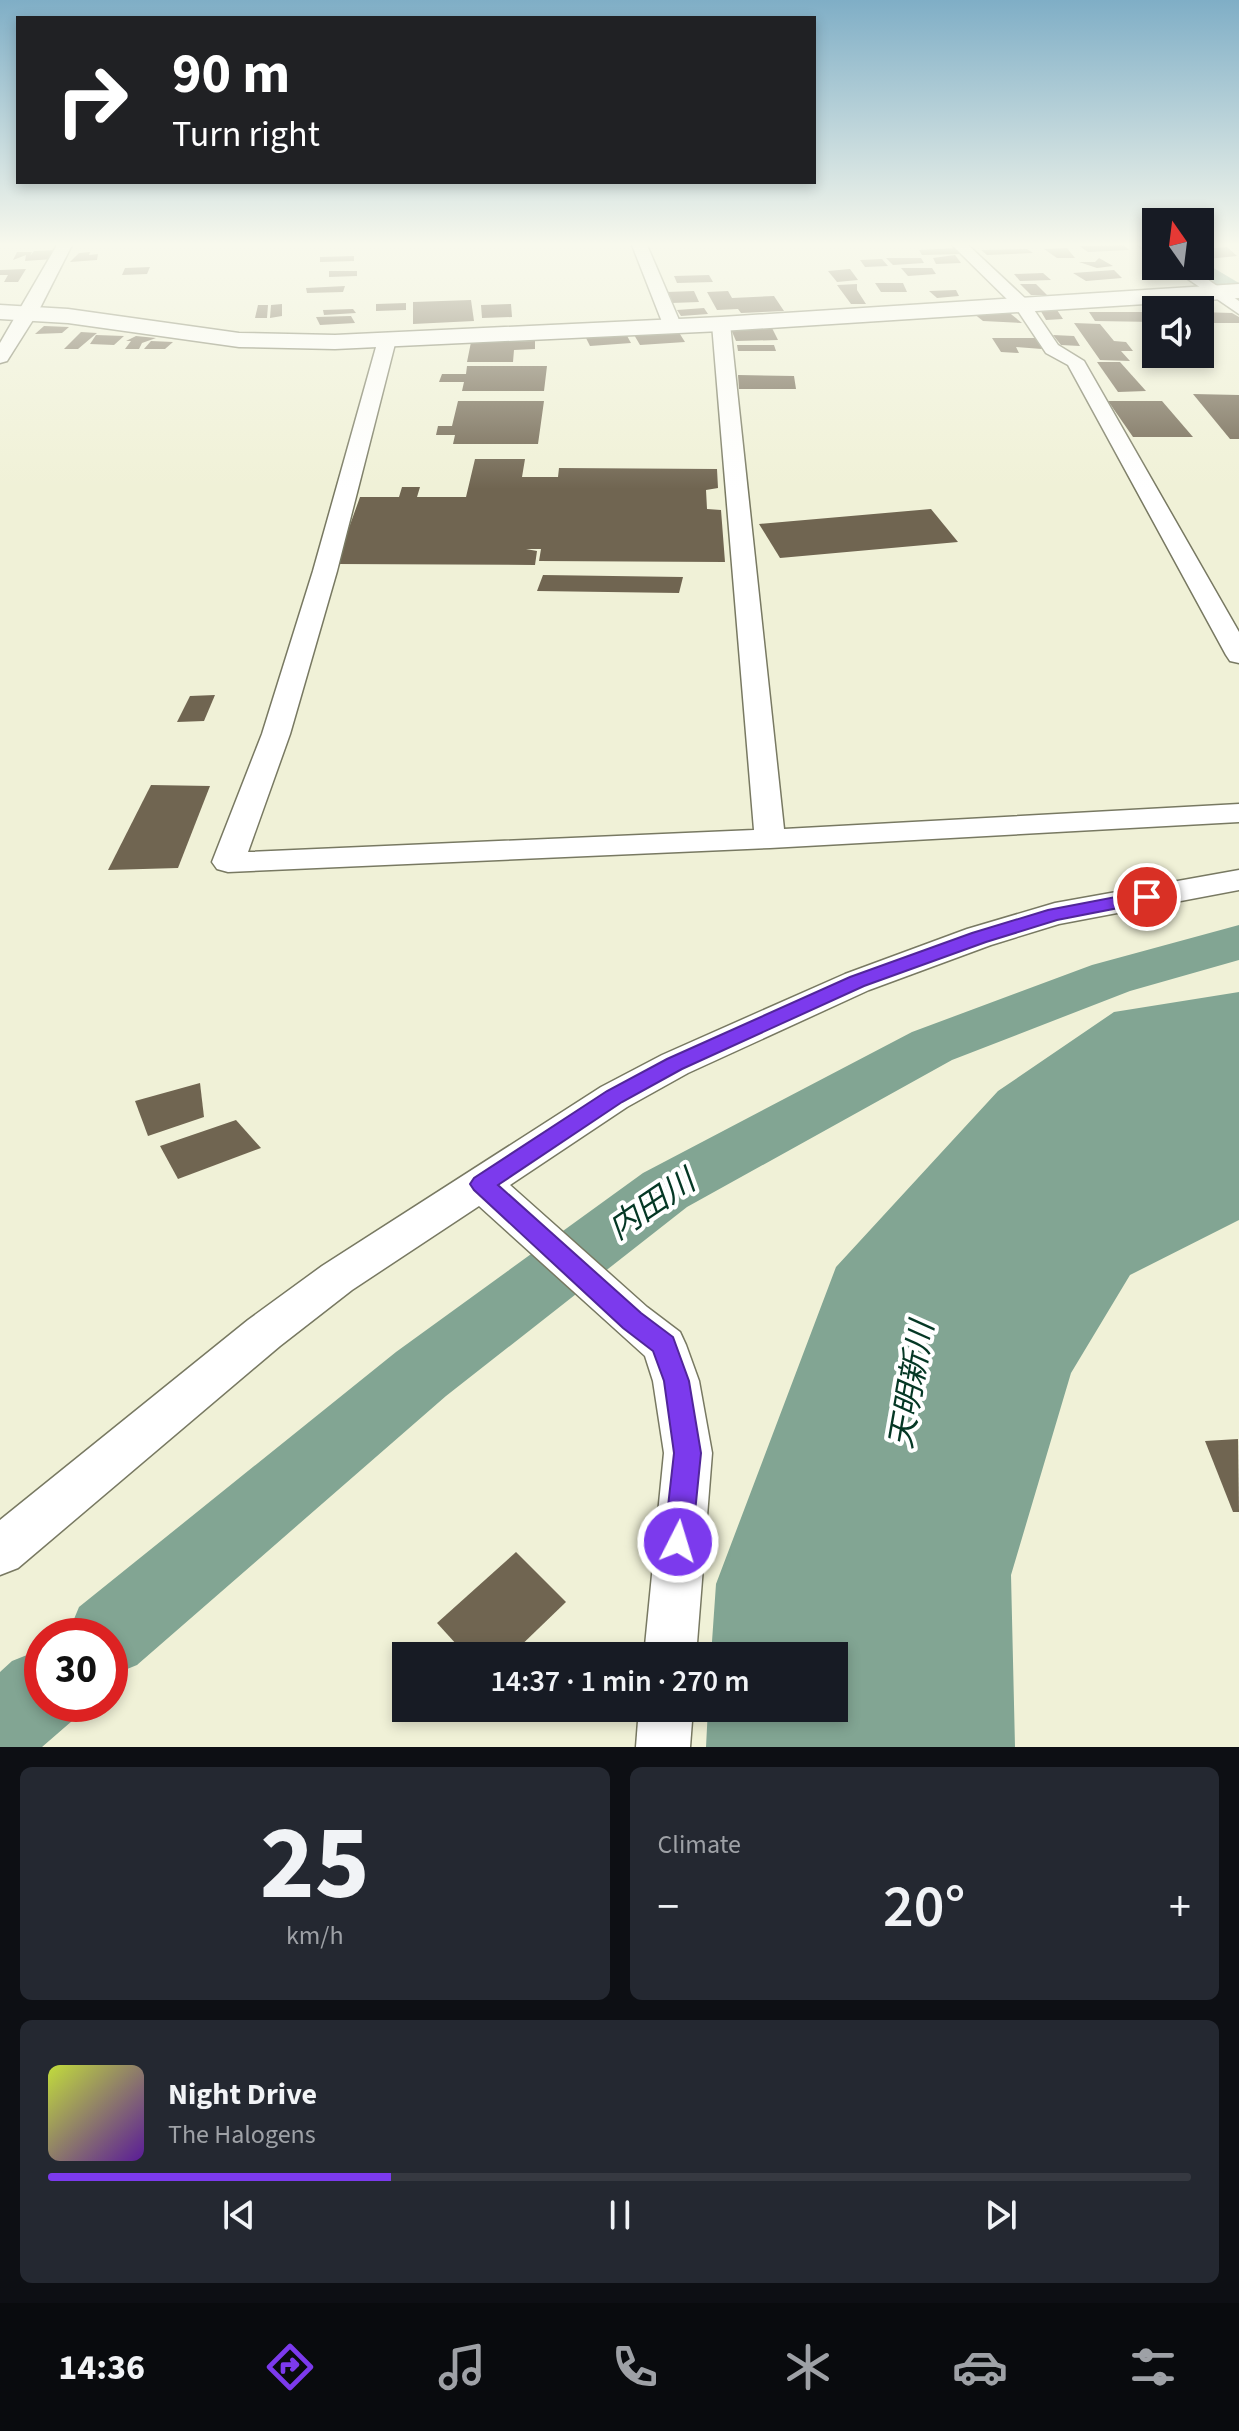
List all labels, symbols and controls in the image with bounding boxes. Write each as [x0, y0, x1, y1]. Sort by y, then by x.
text: 90 m [172, 35, 290, 114]
icon: right [40, 48, 144, 152]
text: Turn right [172, 109, 320, 160]
north arrow [1142, 208, 1214, 280]
map controls [1142, 208, 1214, 368]
button: sound [1142, 296, 1214, 368]
pin [1113, 863, 1181, 931]
icon: arrive [1125, 875, 1169, 919]
water label: 内田川 [599, 1157, 707, 1251]
water label: 天明新川 [878, 1315, 946, 1452]
position arrow [636, 1500, 720, 1584]
speed limit sign: 30 [24, 1618, 128, 1722]
text: 14:37 · 1 min · 270 m [490, 1660, 750, 1703]
text: 25 [260, 1791, 370, 1939]
text: Climate [658, 1826, 741, 1863]
text: 20° [883, 1865, 965, 1950]
text: − [658, 1876, 679, 1939]
text: + [1169, 1876, 1191, 1939]
text: km/h [286, 1917, 344, 1954]
text: Night Drive [168, 2073, 317, 2116]
text: The Halogens [168, 2116, 316, 2153]
icon: previous [217, 2193, 261, 2237]
icon: pause [598, 2193, 642, 2237]
icon: next [979, 2193, 1023, 2237]
icon: directions [262, 2339, 318, 2395]
icon: music [434, 2339, 490, 2395]
icon: phone [607, 2339, 663, 2395]
icon: climate [780, 2339, 836, 2395]
icon: car [952, 2339, 1008, 2395]
icon: filters [1125, 2339, 1181, 2395]
text: 14:36 [58, 2342, 145, 2393]

